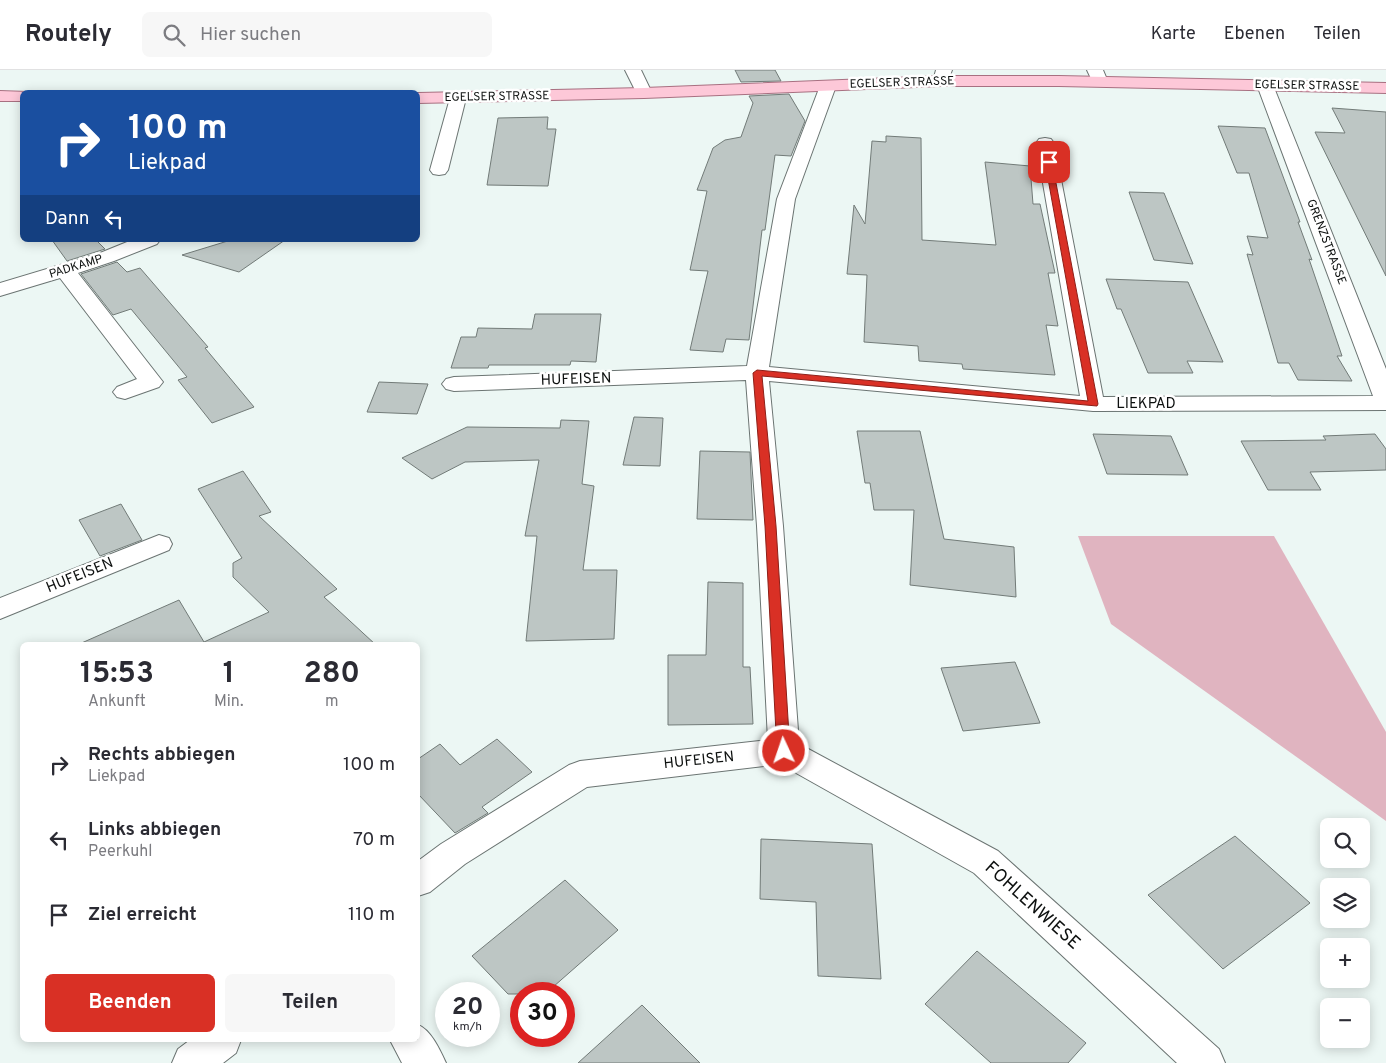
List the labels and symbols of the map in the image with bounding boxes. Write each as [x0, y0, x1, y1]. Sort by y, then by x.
street label: EGELSER STRASSE [849, 73, 955, 93]
street label: EGELSER STRASSE [1254, 77, 1360, 95]
street label: EGELSER STRASSE [444, 88, 550, 106]
pin [1028, 141, 1070, 183]
street label: GRENZSTRASSE [1302, 197, 1350, 287]
street label: PADKAMP [47, 251, 105, 283]
street label: HUFEISEN [540, 369, 612, 391]
street label: LIEKPAD [1116, 395, 1176, 414]
street label: HUFEISEN [44, 554, 116, 598]
position arrow [757, 724, 809, 776]
street label: HUFEISEN [663, 748, 735, 774]
street label: FOHLENWIESE [979, 857, 1085, 955]
speed limit sign: 30 [510, 982, 575, 1047]

